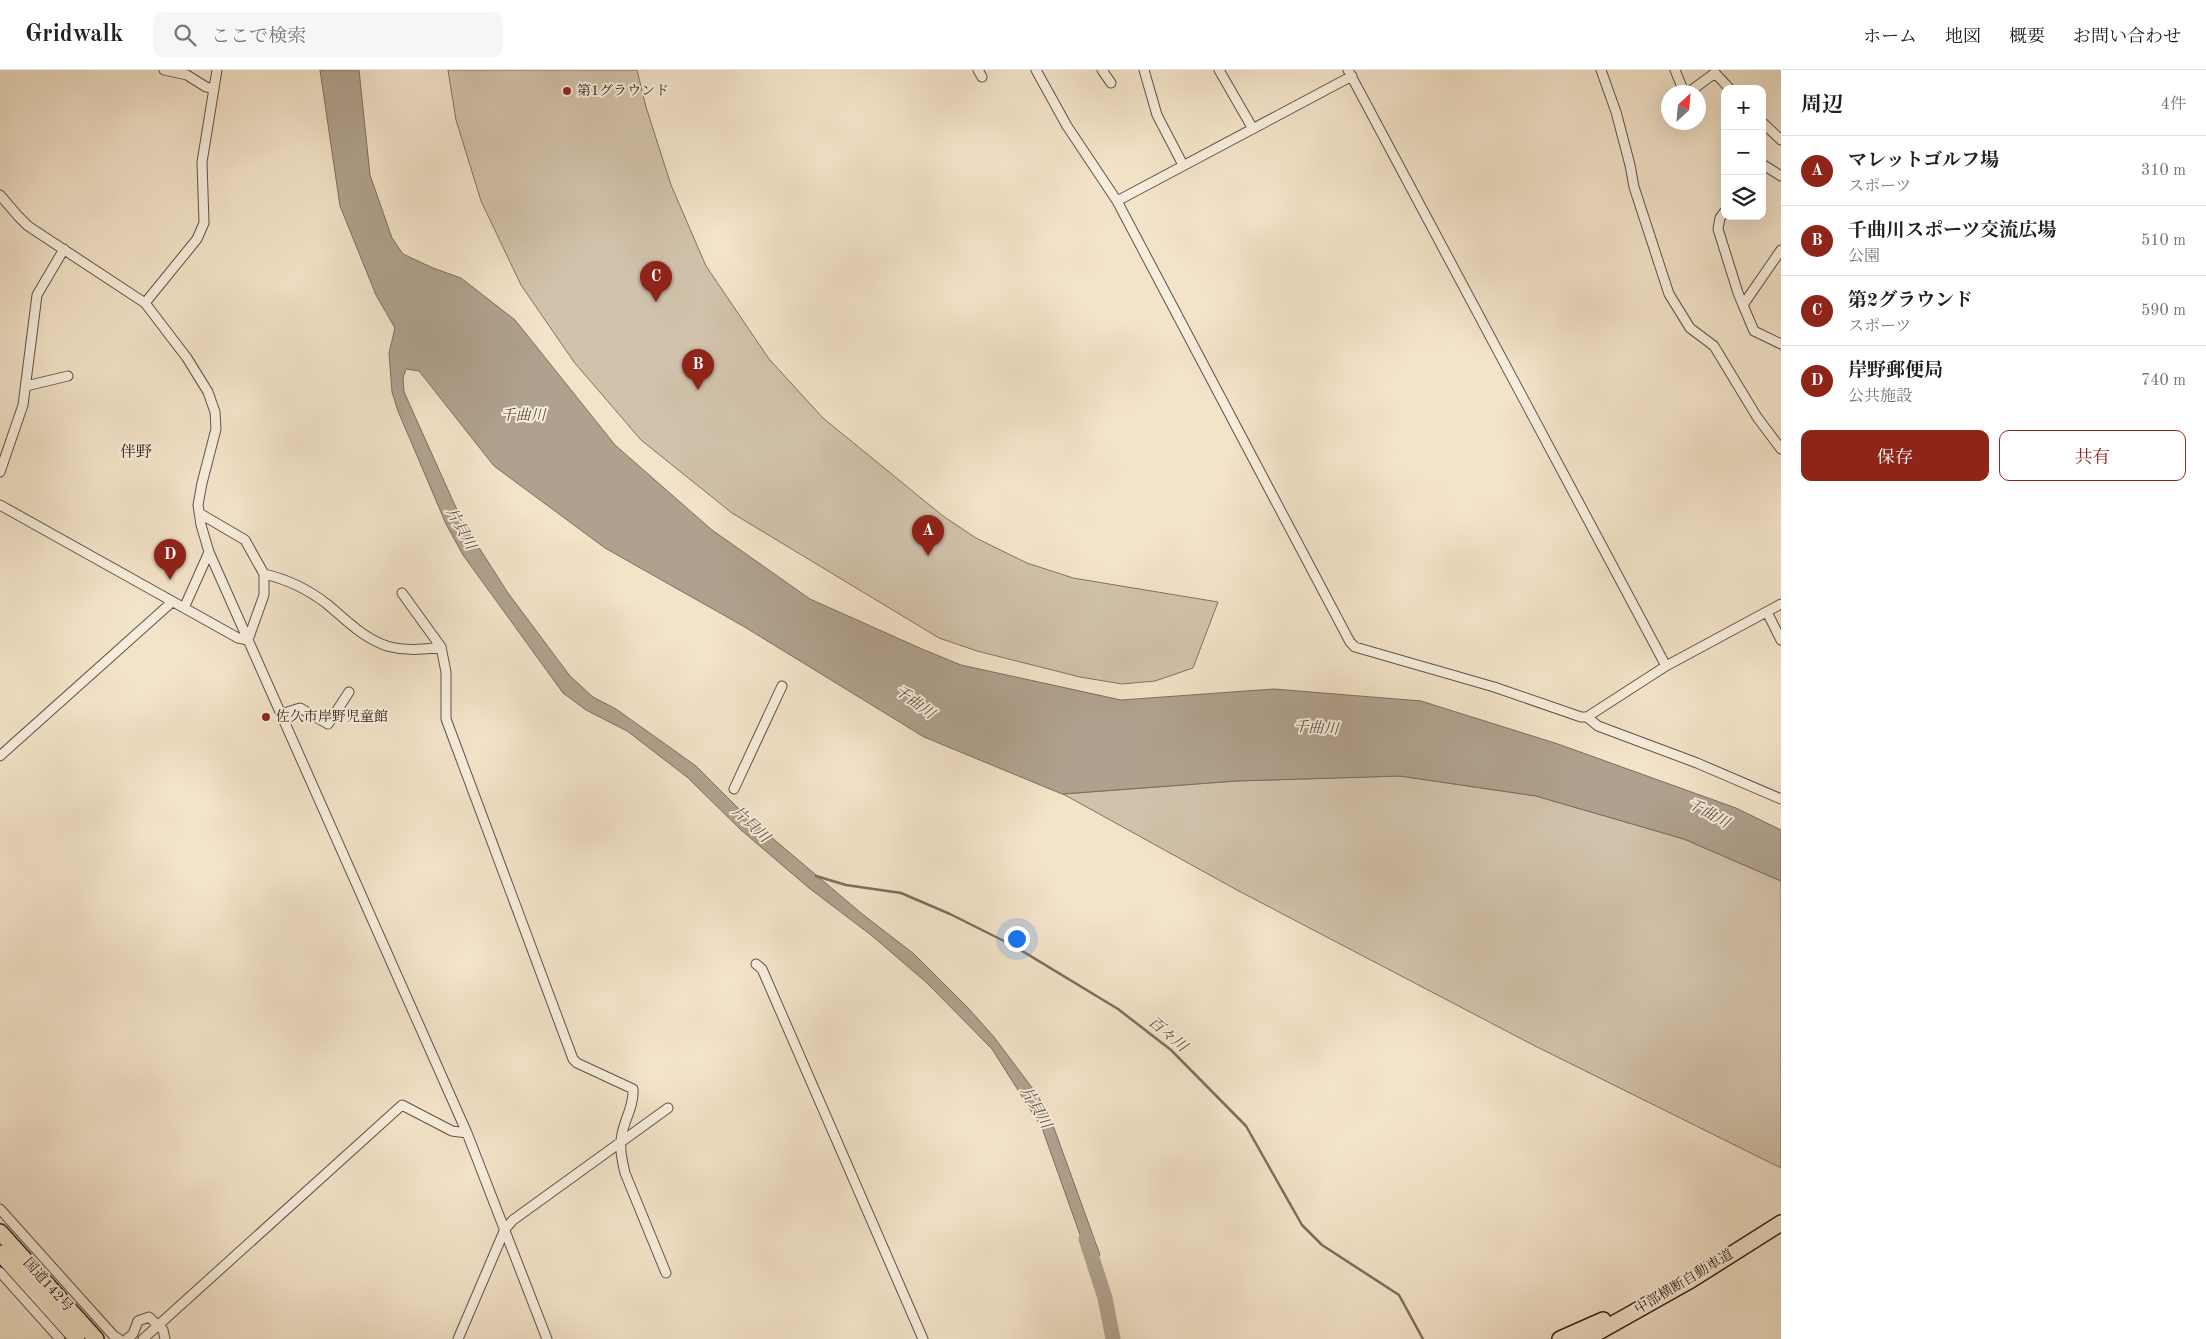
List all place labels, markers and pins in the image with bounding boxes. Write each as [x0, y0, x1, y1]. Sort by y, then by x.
place label: 第1グラウンド [577, 83, 669, 98]
marker: 第1グラウンド [561, 85, 573, 97]
pin: C [640, 261, 672, 302]
pin: B [682, 349, 714, 390]
pin: A [912, 515, 944, 556]
pin: D [154, 539, 186, 580]
place label: 佐久市岸野児童館 [276, 709, 388, 724]
marker: 佐久市岸野児童館 [260, 711, 272, 723]

